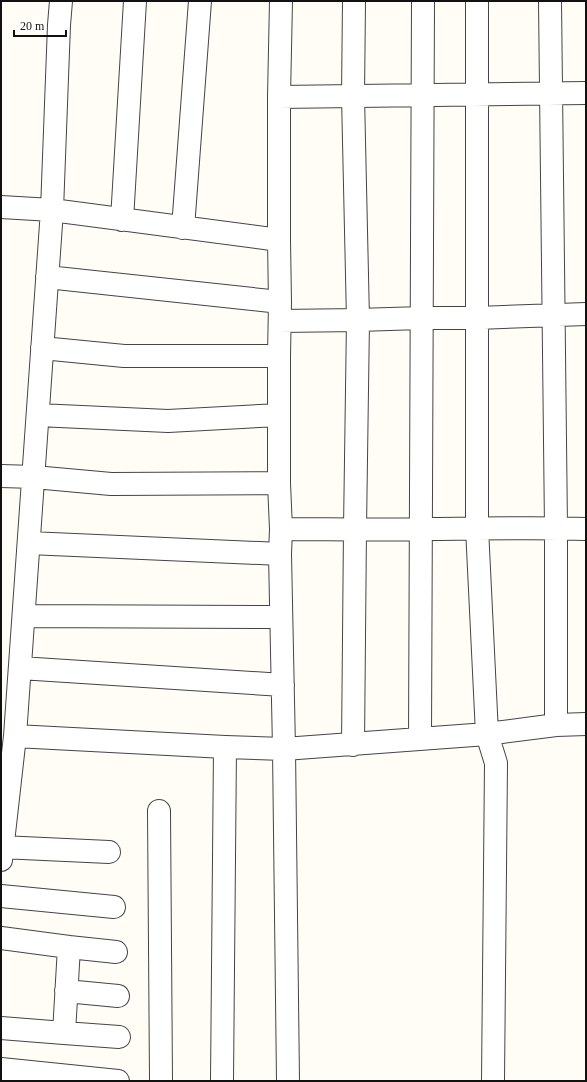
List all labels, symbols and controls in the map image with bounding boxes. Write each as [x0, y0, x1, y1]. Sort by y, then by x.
scale bar [14, 12, 66, 38]
text: 20 m [20, 19, 45, 33]

